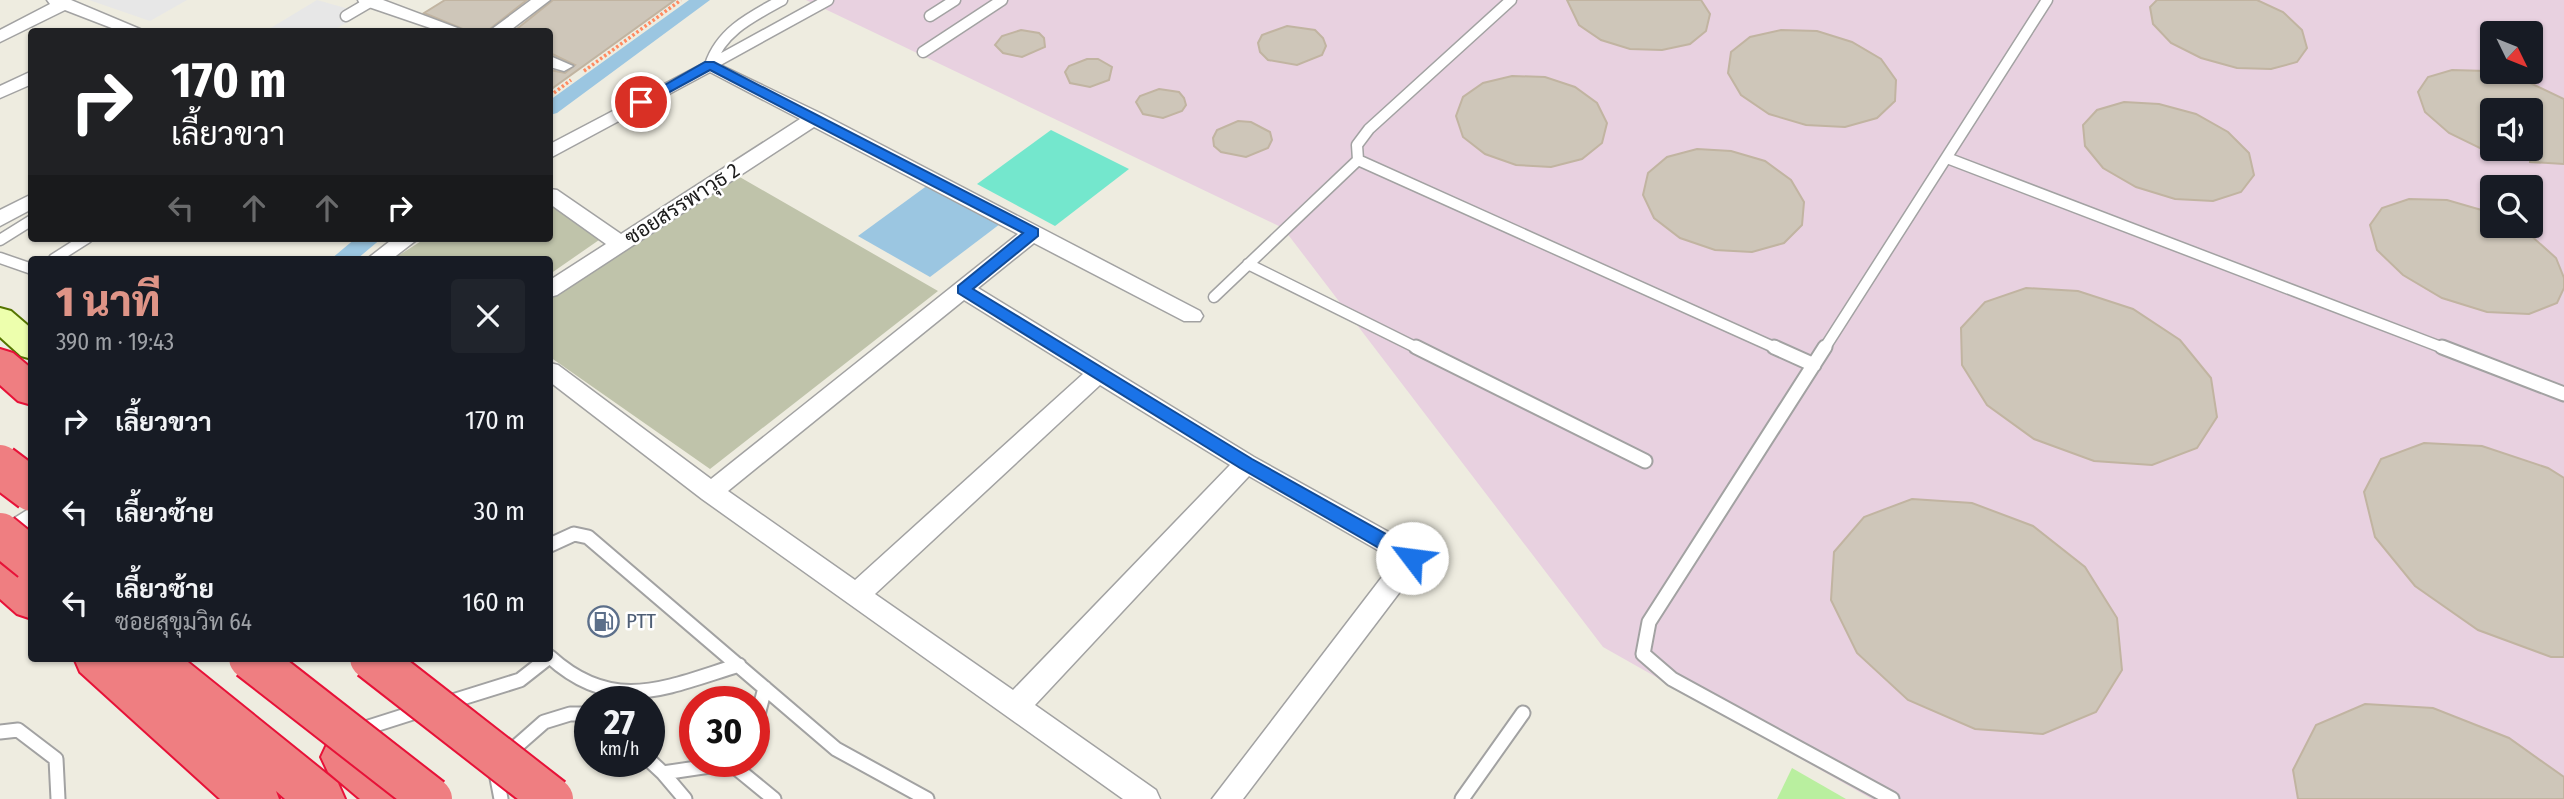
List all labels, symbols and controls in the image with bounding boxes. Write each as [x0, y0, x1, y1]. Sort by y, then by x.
north arrow [2480, 21, 2543, 84]
map controls [2480, 21, 2543, 238]
text: 170 m [171, 51, 287, 110]
icon: right [56, 56, 147, 147]
pin [611, 72, 671, 132]
icon: arrive [622, 83, 660, 121]
button: sound [2480, 98, 2543, 161]
text: เลี้ยวขวา [171, 115, 285, 153]
street label: ซอยสรรพาวุธ 2 [620, 157, 745, 252]
button: search [2480, 175, 2543, 238]
icon: left [162, 189, 200, 227]
icon: ahead [235, 189, 273, 227]
icon: ahead [308, 189, 346, 227]
icon: right [381, 189, 419, 227]
text: 1 นาที [56, 277, 161, 327]
button: close [451, 279, 525, 353]
text: 390 m · 19:43 [56, 328, 174, 356]
icon: right [56, 402, 94, 440]
text: 170 m [465, 405, 525, 436]
text: เลี้ยวขวา [115, 407, 212, 438]
icon: left [56, 493, 94, 531]
text: 30 m [474, 496, 525, 527]
text: เลี้ยวซ้าย [115, 498, 214, 529]
position arrow [1375, 521, 1449, 595]
text: เลี้ยวซ้าย [115, 574, 214, 605]
icon: left [56, 584, 94, 622]
text: 160 m [462, 587, 525, 618]
fuel station icon: PTT [586, 604, 620, 638]
text: ซอยสุขุมวิท 64 [115, 608, 252, 636]
place label: PTT [626, 608, 656, 634]
speed limit sign: 30 [679, 686, 770, 777]
text: 27 [604, 701, 635, 743]
text: km/h [599, 738, 640, 760]

